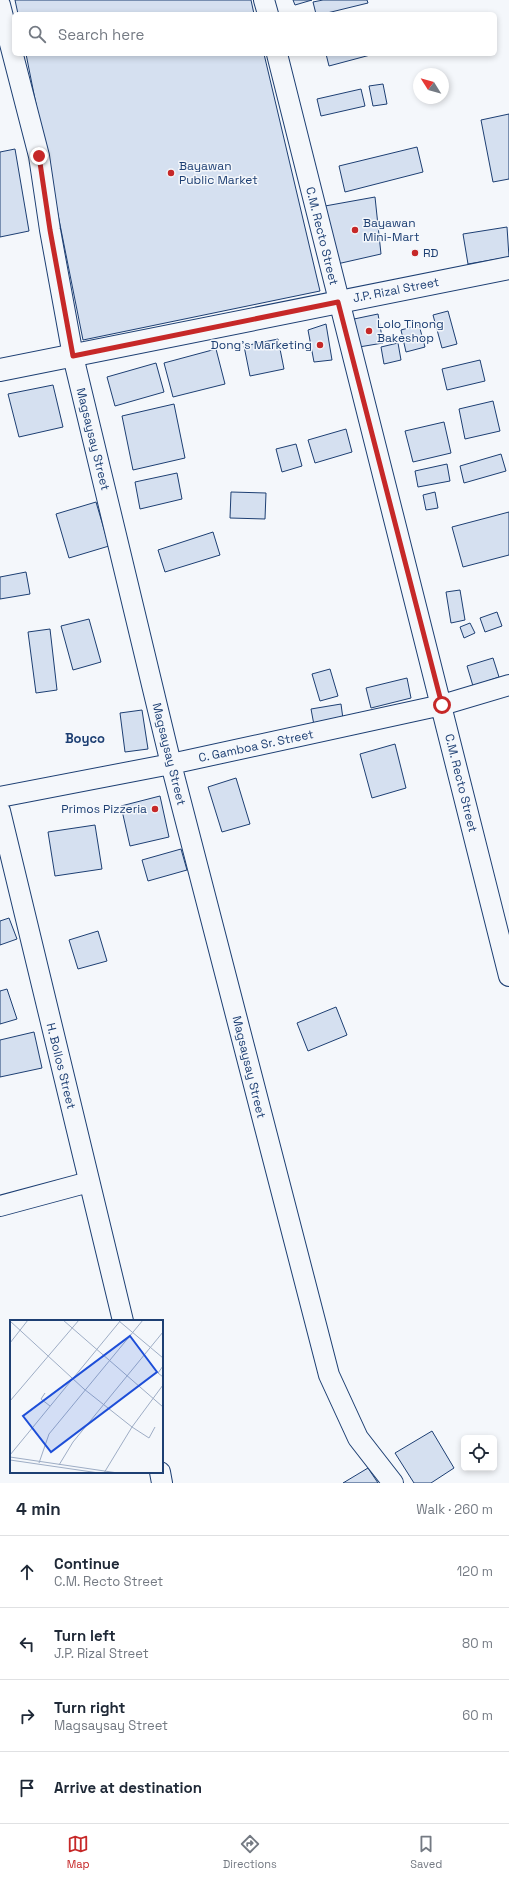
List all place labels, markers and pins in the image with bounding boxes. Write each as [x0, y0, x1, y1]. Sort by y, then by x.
place label: Bayawan Public Market [179, 158, 258, 188]
marker: Bayawan Public Market [166, 168, 176, 178]
place label: Bayawan Mini-Mart [363, 215, 419, 245]
marker: Bayawan Mini-Mart [350, 225, 360, 235]
place label: RD [423, 245, 439, 261]
marker: RD [410, 248, 420, 258]
place label: Lolo Tinong Bakeshop [377, 316, 444, 346]
marker: Lolo Tinong Bakeshop [364, 326, 374, 336]
place label: Dong's Marketing [211, 337, 312, 353]
marker: Dong's Marketing [315, 340, 325, 350]
place label: Primos Pizzeria [61, 801, 147, 817]
marker: Primos Pizzeria [150, 804, 160, 814]

